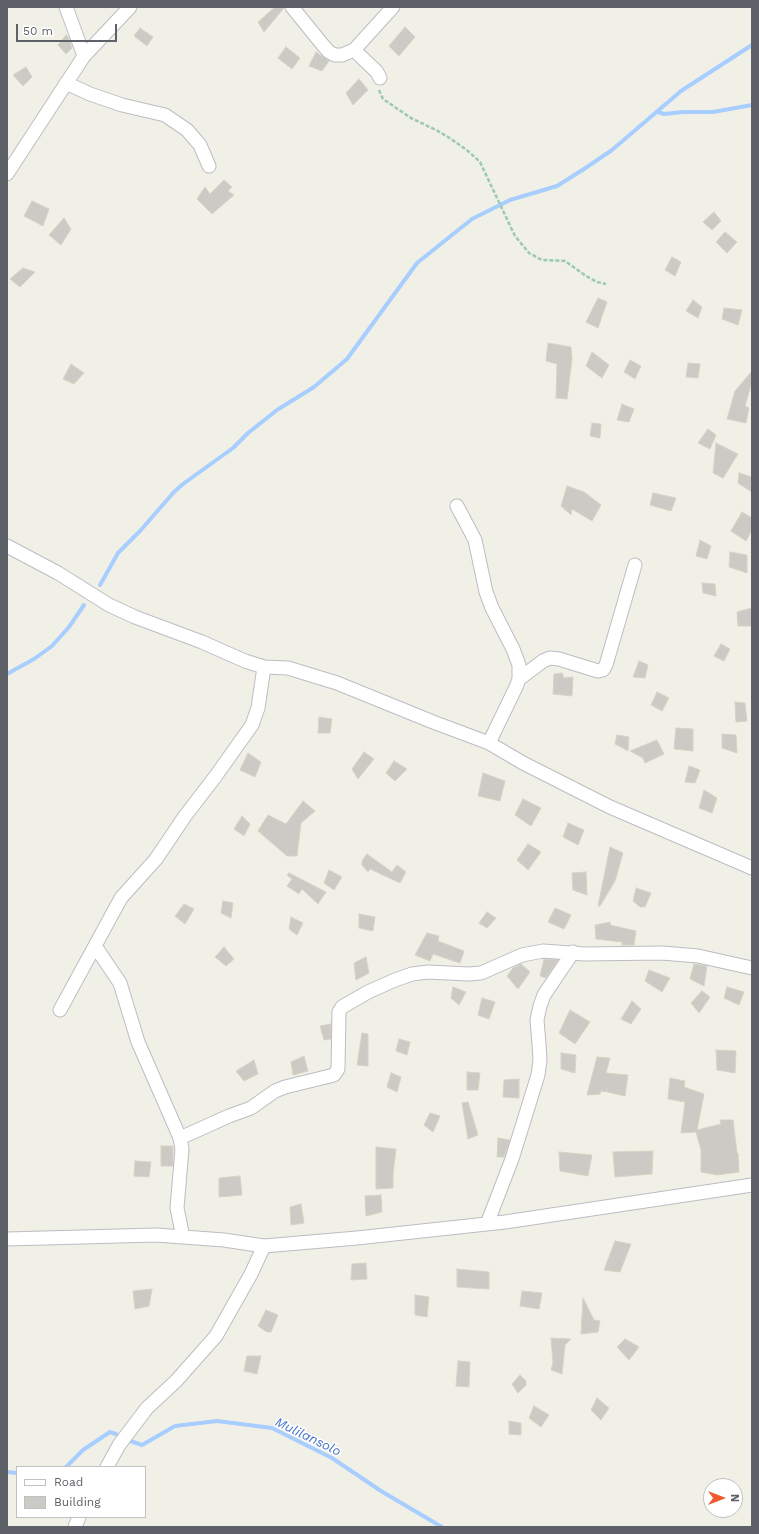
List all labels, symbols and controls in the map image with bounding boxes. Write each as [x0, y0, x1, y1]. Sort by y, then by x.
scale bar [18, 16, 119, 42]
text: 50 m [23, 24, 53, 38]
water label: Mulilansolo [273, 1414, 343, 1460]
legend [16, 1466, 146, 1518]
text: Road [54, 1475, 83, 1489]
north arrow [703, 1478, 743, 1518]
text: N [728, 1494, 741, 1502]
text: Building [54, 1495, 101, 1509]

